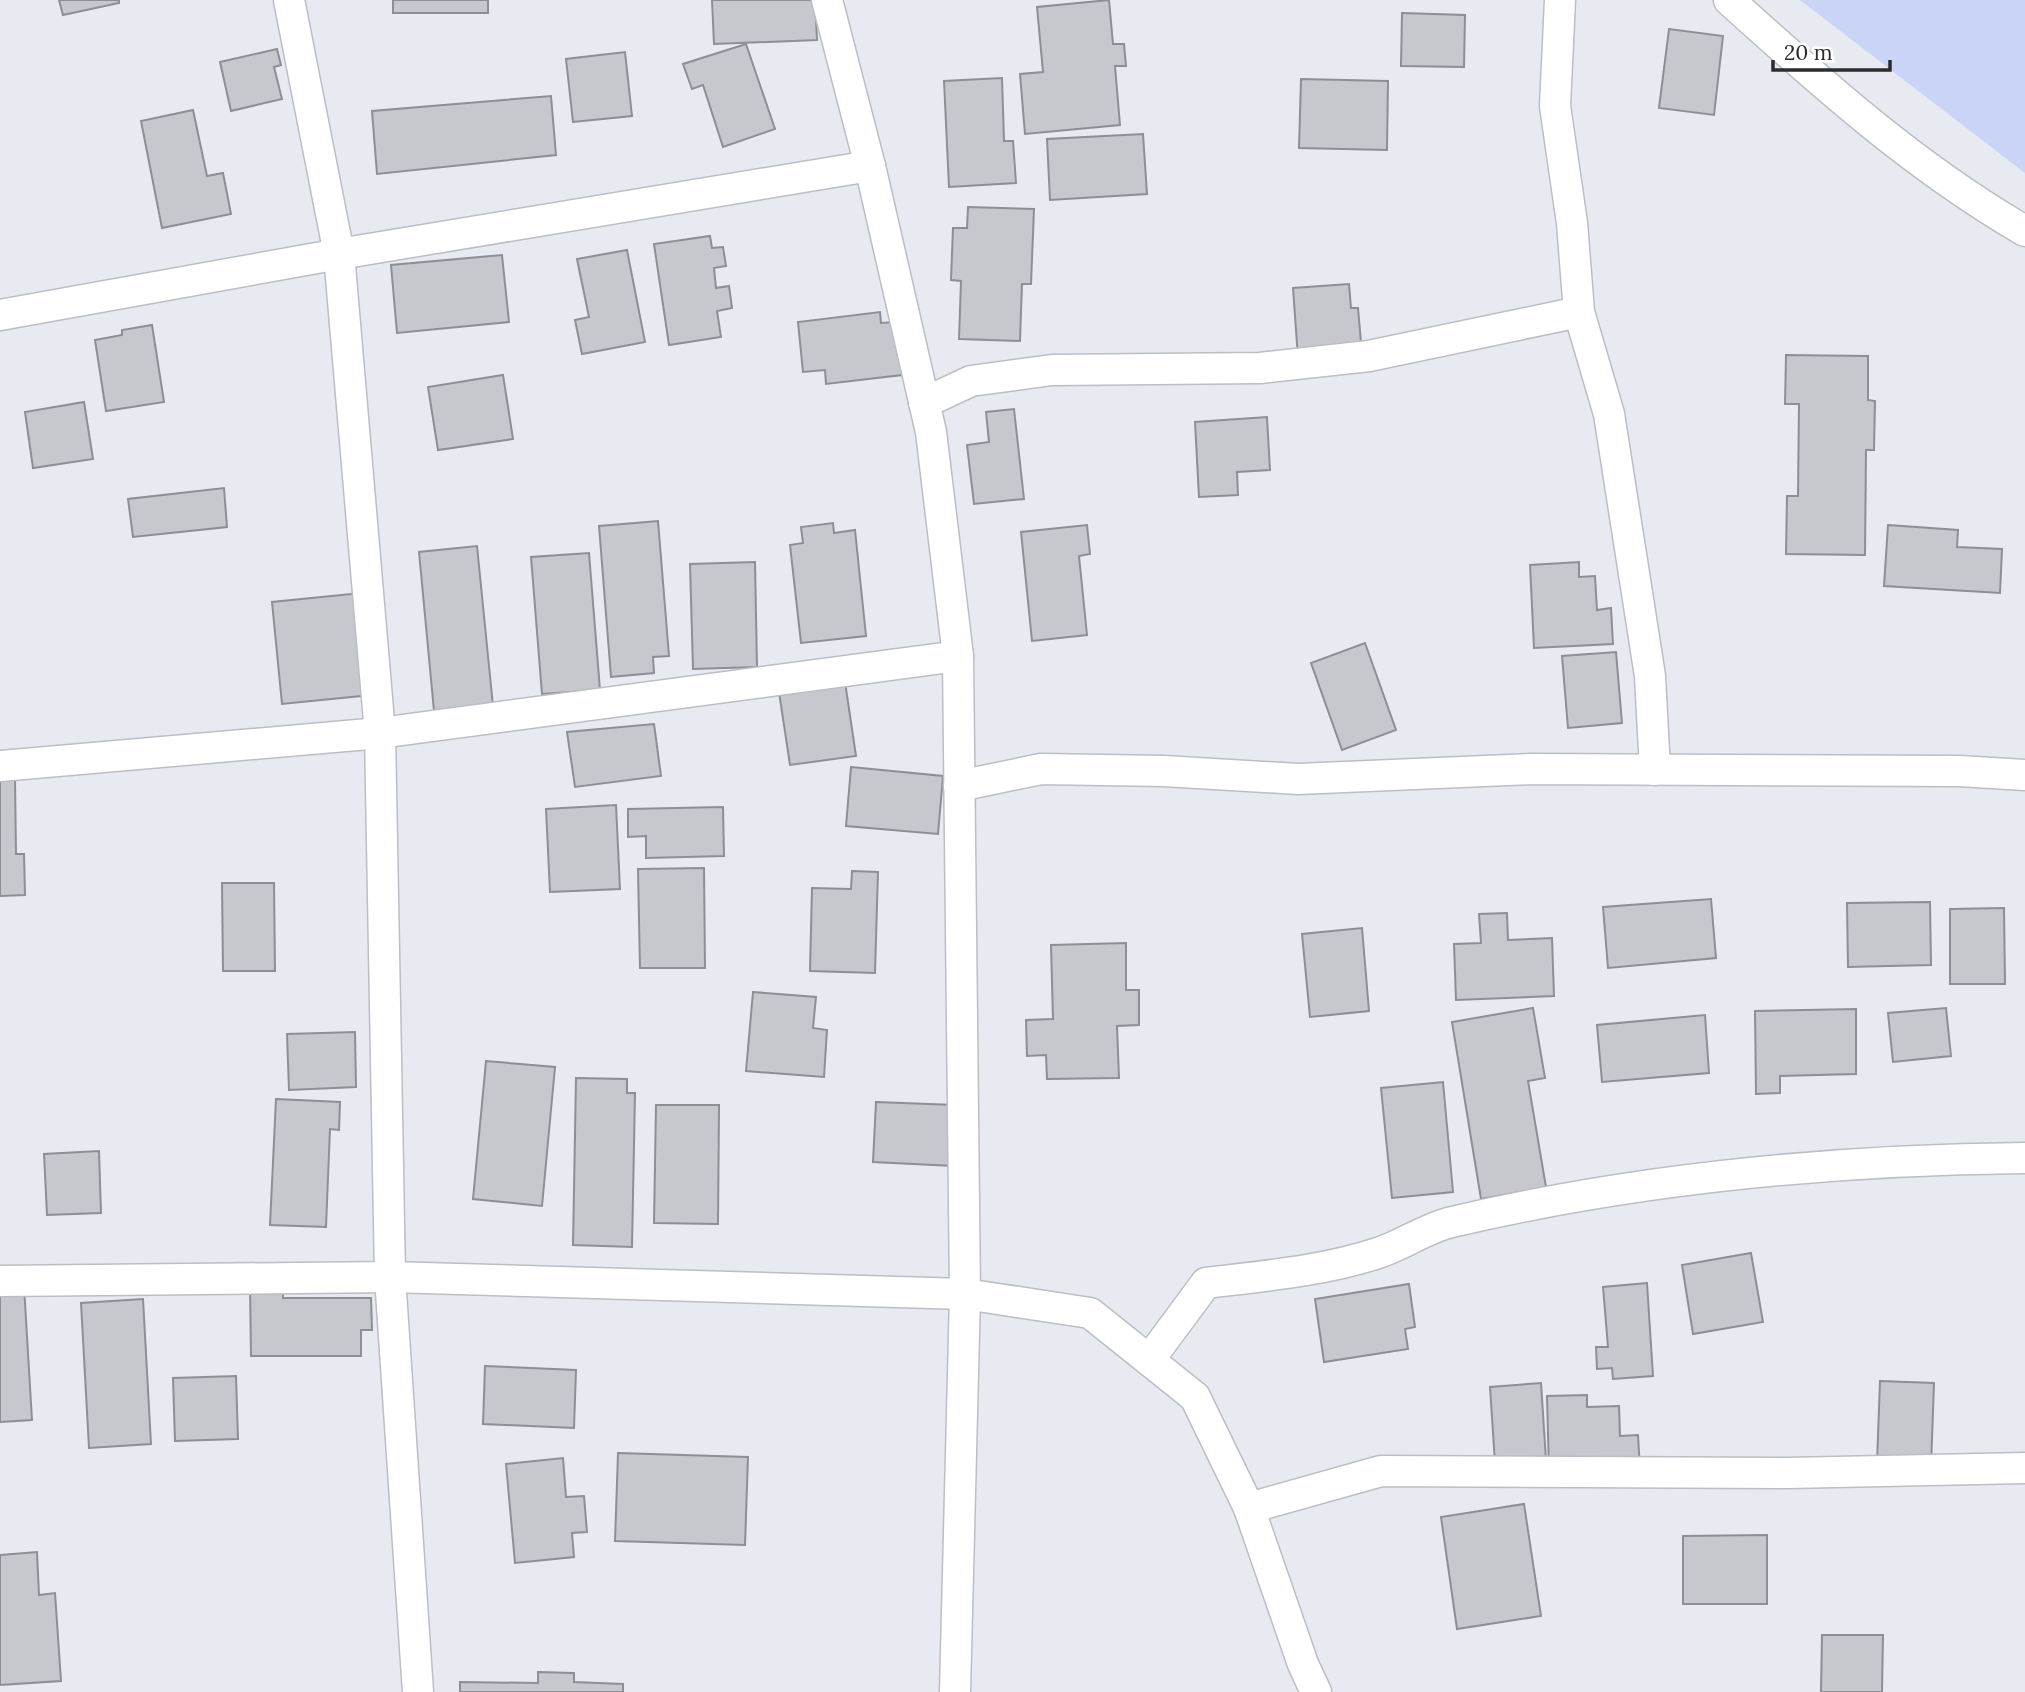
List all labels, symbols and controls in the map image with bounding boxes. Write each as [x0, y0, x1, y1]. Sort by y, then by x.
scale bar [1773, 28, 1890, 72]
text: 20 m [1784, 39, 1833, 66]

